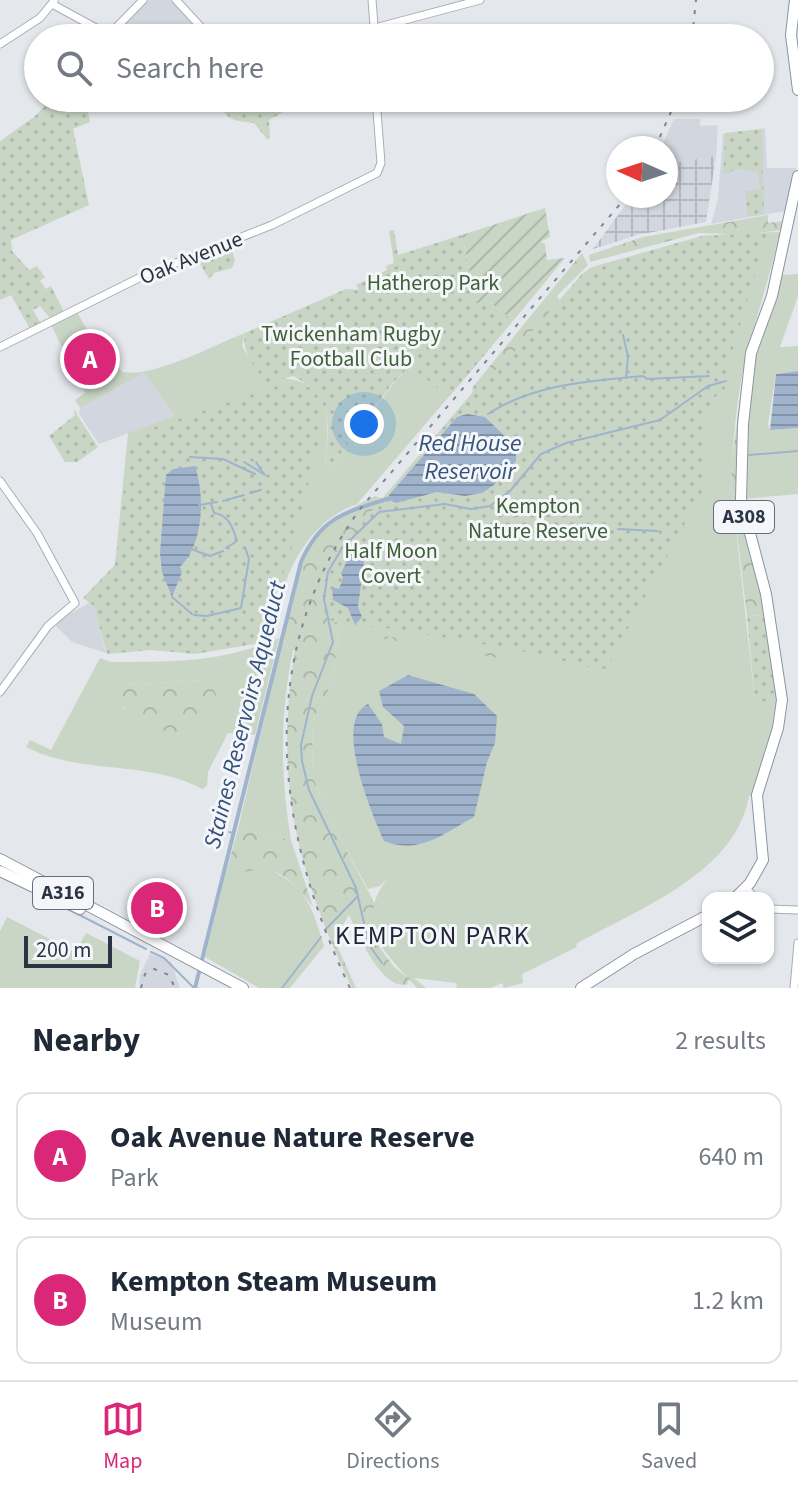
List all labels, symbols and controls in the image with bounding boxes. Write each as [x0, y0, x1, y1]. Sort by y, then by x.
search box [24, 24, 774, 112]
icon: search [52, 46, 96, 90]
text: Search here [116, 47, 264, 90]
north arrow [606, 136, 678, 208]
street label: Oak Avenue [135, 223, 248, 293]
park label: Hatherop Park [367, 267, 499, 299]
park label: Twickenham Rugby Football Club [261, 318, 441, 375]
pin: A [64, 329, 116, 389]
your location [344, 404, 384, 444]
water label: Red House Reservoir [418, 426, 522, 489]
park label: Kempton Nature Reserve [468, 490, 608, 547]
road number: A308 [714, 501, 774, 533]
park label: Half Moon Covert [344, 535, 438, 592]
water label: Staines Reservoirs Aqueduct [195, 576, 296, 853]
road number: A316 [33, 877, 93, 909]
pin: B [131, 878, 183, 938]
map controls [702, 892, 774, 964]
button: layers [702, 892, 774, 964]
district label: KEMPTON PARK [335, 917, 531, 954]
scale bar [24, 932, 112, 968]
text: 200 m [36, 934, 91, 966]
text: Nearby [32, 1016, 140, 1065]
text: 2 results [675, 1022, 766, 1059]
text: Oak Avenue Nature Reserve [110, 1116, 475, 1159]
text: A [53, 1138, 67, 1175]
text: 640 m [698, 1138, 764, 1175]
text: Park [110, 1159, 159, 1196]
text: Kempton Steam Museum [110, 1260, 437, 1303]
text: B [52, 1282, 68, 1319]
text: 1.2 km [692, 1282, 764, 1319]
text: Museum [110, 1303, 203, 1340]
tab: Map [101, 1397, 145, 1477]
tab: Directions [346, 1397, 439, 1477]
tab: Saved [641, 1397, 697, 1477]

